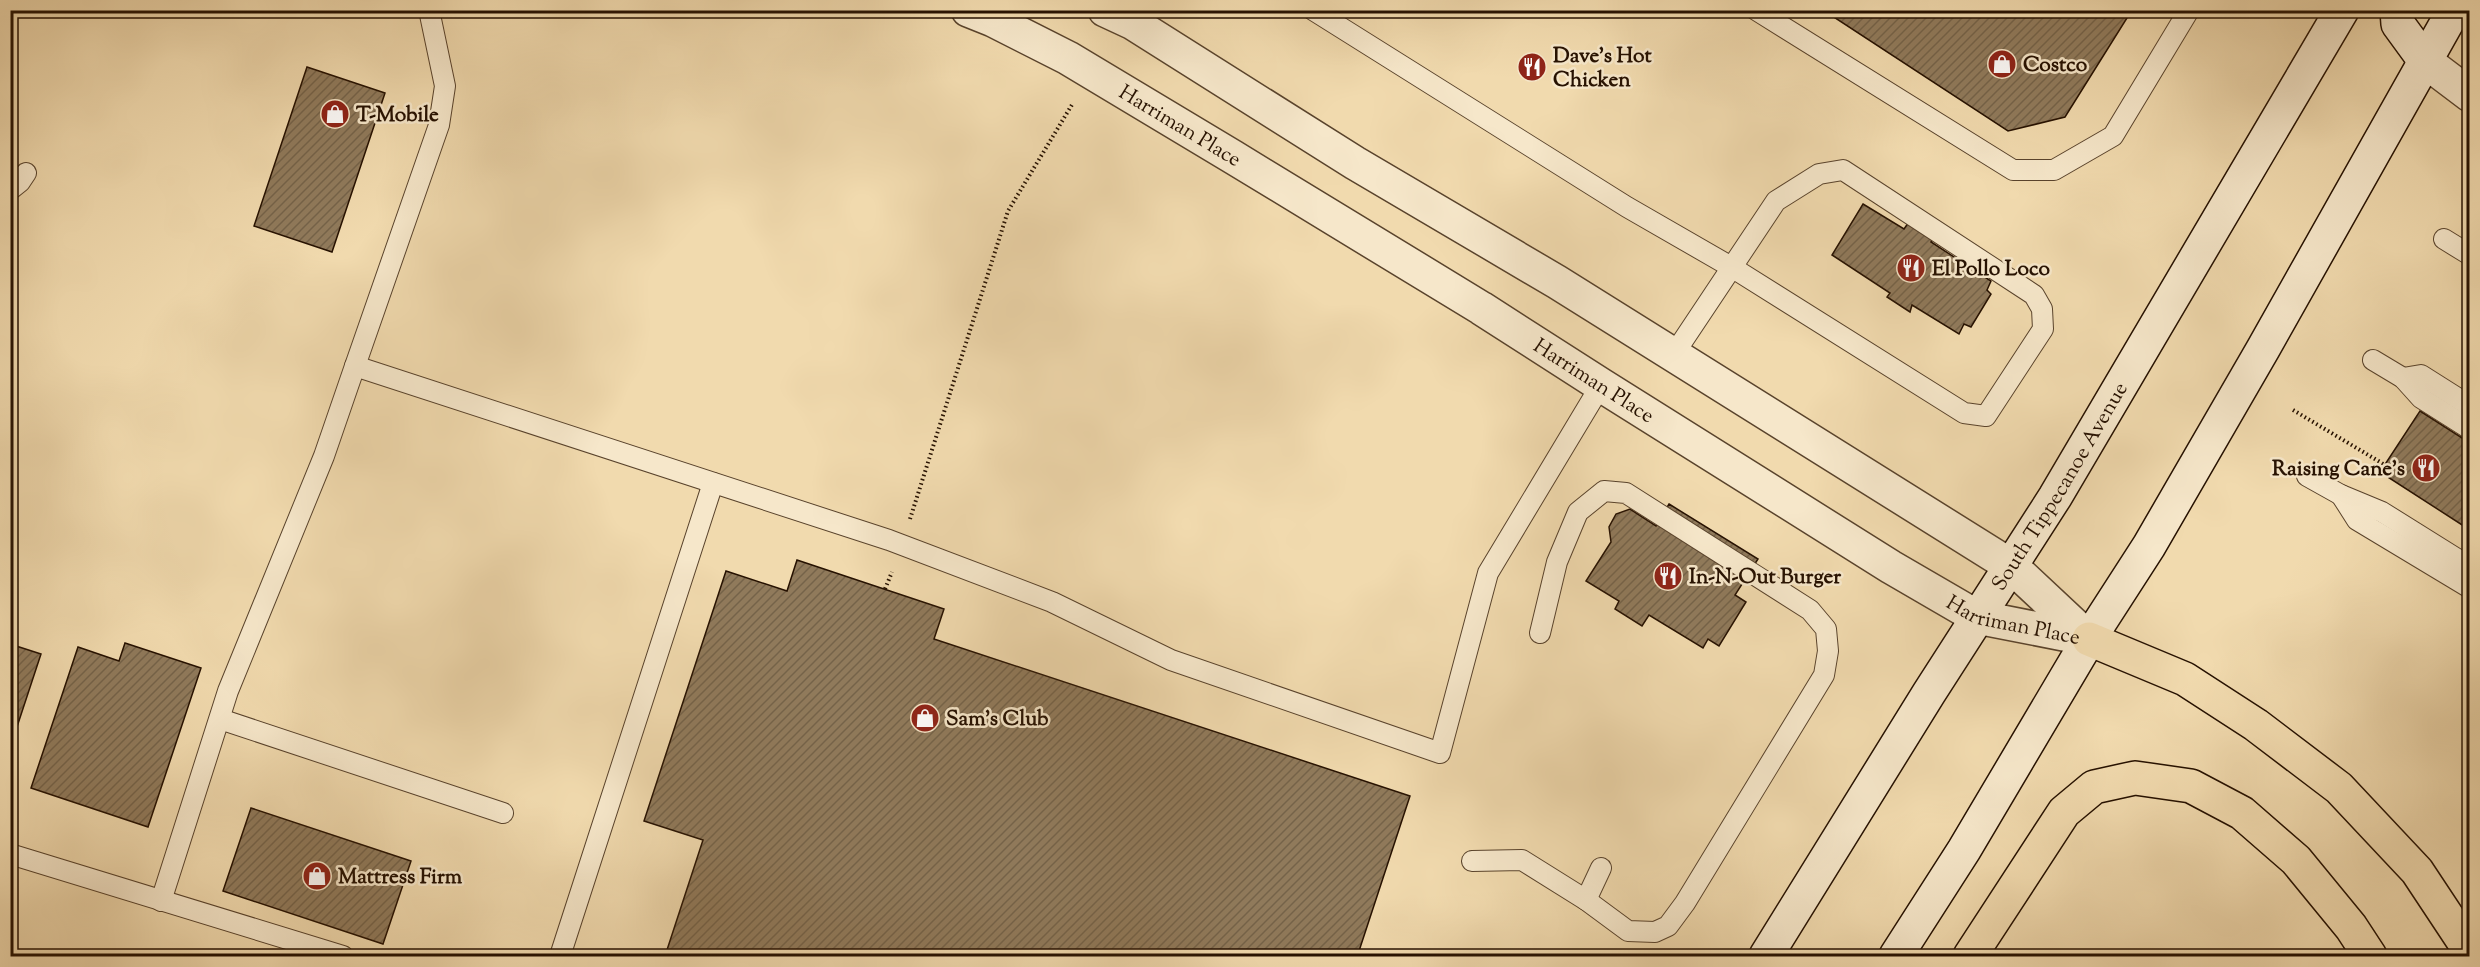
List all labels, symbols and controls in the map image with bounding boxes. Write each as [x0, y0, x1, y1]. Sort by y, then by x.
place label: Dave's Hot Chicken [1553, 42, 1652, 96]
shop icon: Costco [1986, 48, 2018, 80]
restaurant icon: Dave's Hot Chicken [1516, 51, 1548, 83]
place label: Costco [2023, 51, 2088, 81]
street label: Harriman Place [1112, 79, 1246, 175]
shop icon: T-Mobile [319, 98, 351, 130]
place label: T-Mobile [356, 101, 439, 131]
restaurant icon: El Pollo Loco [1895, 252, 1927, 284]
place label: El Pollo Loco [1932, 255, 2050, 285]
street label: Harriman Place [1527, 332, 1659, 432]
street label: South Tippecanoe Avenue [1985, 377, 2136, 597]
restaurant icon: Raising Cane's [2410, 452, 2442, 484]
place label: Raising Cane's [2272, 455, 2405, 485]
restaurant icon: In-N-Out Burger [1652, 560, 1684, 592]
place label: In-N-Out Burger [1689, 563, 1841, 593]
street label: Harriman Place [1940, 589, 2082, 654]
shop icon: Sam's Club [909, 702, 941, 734]
place label: Sam's Club [946, 705, 1049, 735]
shop icon: Mattress Firm [301, 860, 333, 892]
place label: Mattress Firm [338, 863, 463, 893]

